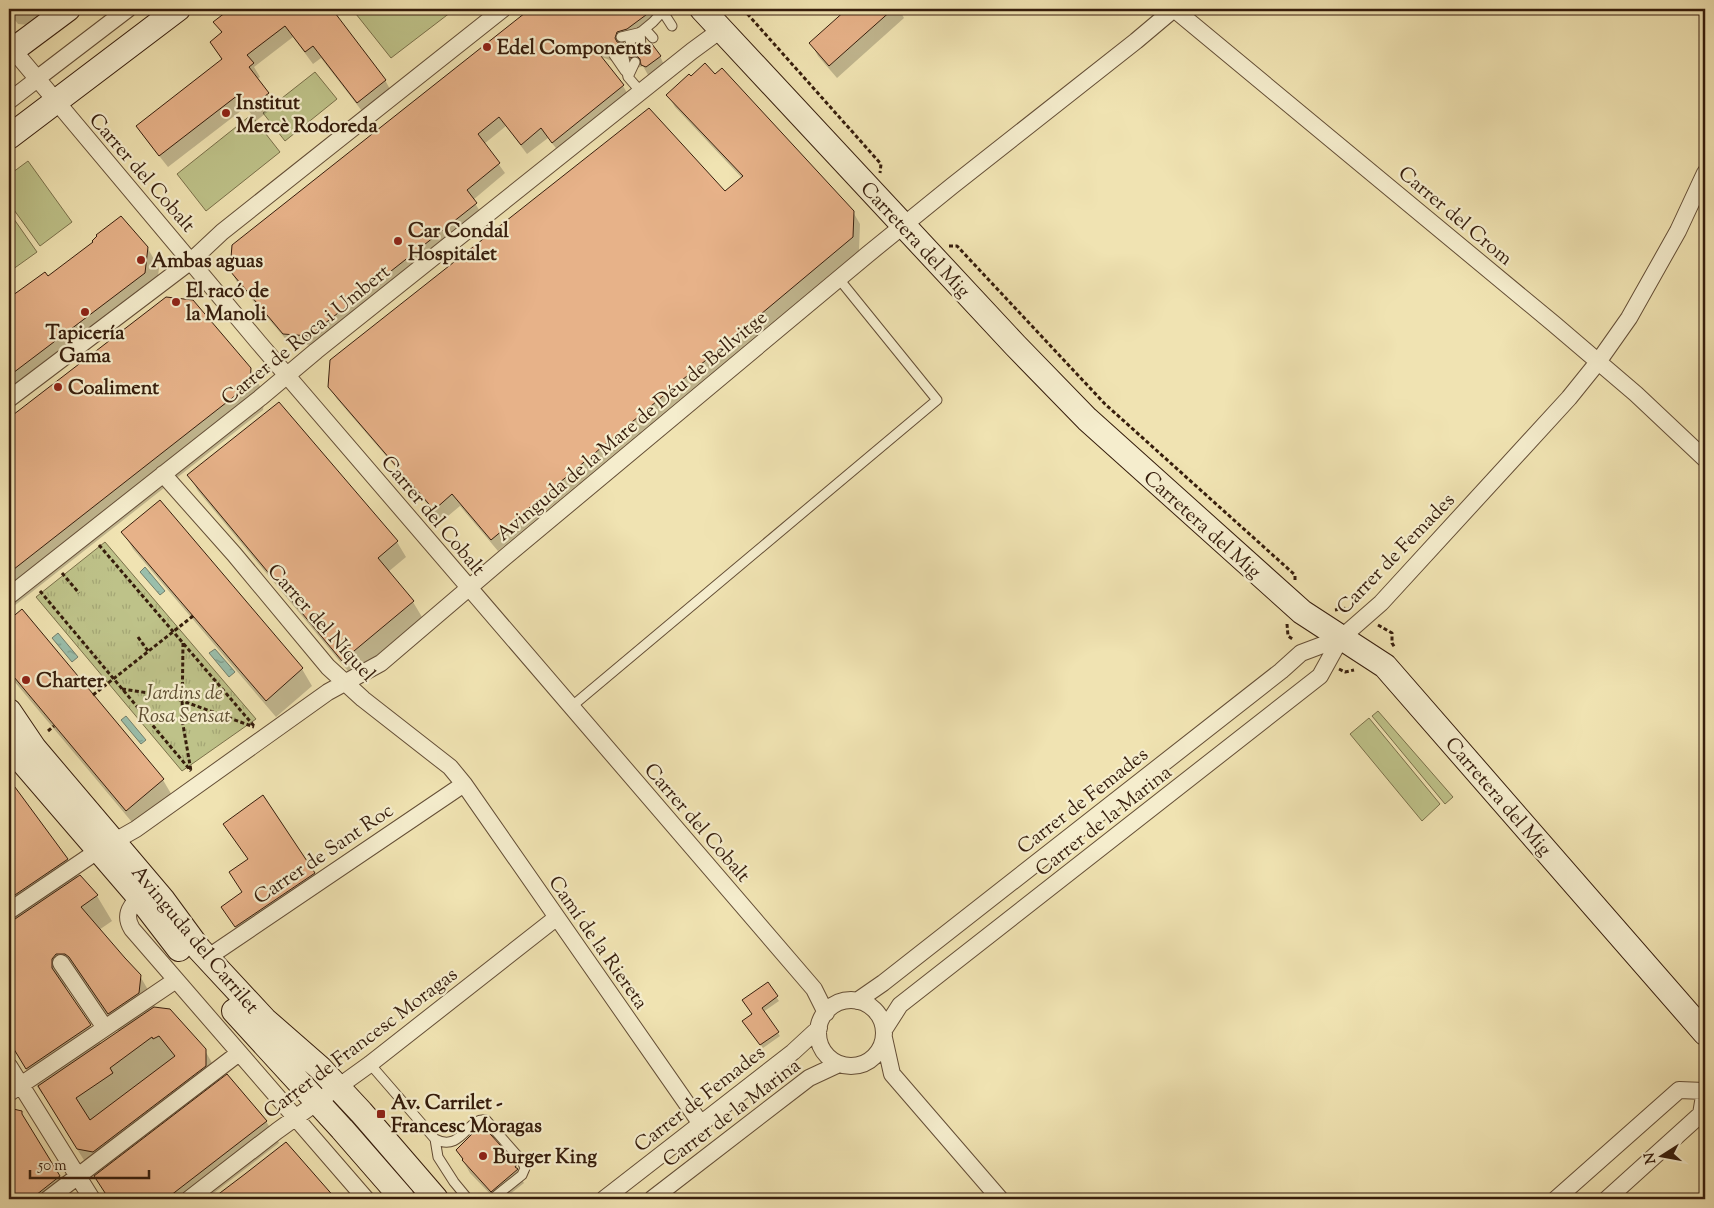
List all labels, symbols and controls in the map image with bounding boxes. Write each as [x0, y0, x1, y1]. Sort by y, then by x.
place label: Edel Components [497, 35, 652, 64]
marker: Edel Components [481, 41, 493, 53]
place label: Institut Mercè Rodoreda [236, 90, 378, 142]
marker: Institut Mercè Rodoreda [220, 107, 232, 119]
street label: Carrer del Cobalt [81, 108, 201, 240]
street label: Carrer del Crom [1391, 160, 1518, 274]
street label: Carretera del Mig [852, 176, 976, 306]
place label: Car Condal Hospitalet [408, 218, 509, 270]
marker: Car Condal Hospitalet [392, 235, 404, 247]
place label: Ambas aguas [151, 248, 263, 277]
marker: Ambas aguas [135, 254, 147, 266]
street label: Carrer de Roca i Umbert [216, 259, 397, 413]
place label: El racó de la Manoli [186, 278, 269, 330]
marker: El racó de la Manoli [170, 296, 182, 308]
street label: Avinguda de la Mare de Déu de Bellvitge [491, 305, 774, 549]
marker: Tapicería Gama [79, 306, 91, 318]
place label: Tapicería Gama [46, 320, 125, 372]
place label: Coaliment [68, 375, 159, 404]
marker: Coaliment [52, 381, 64, 393]
street label: Carrer del Cobalt [373, 450, 491, 583]
street label: Carretera del Mig [1136, 465, 1267, 587]
street label: Carrer de Femades [1331, 487, 1463, 622]
street label: Carrer del Níquel [259, 558, 381, 689]
place label: Charter [36, 668, 104, 697]
marker: Charter [20, 674, 32, 686]
park label: Jardins de Rosa Sensat [137, 680, 231, 732]
street label: Carretera del Mig [1437, 732, 1557, 864]
street label: Carrer de Femades [1012, 741, 1155, 862]
street label: Carrer del Cobalt [636, 758, 756, 890]
street label: Carrer de la Marina [1030, 759, 1179, 885]
street label: Carrer de Sant Roc [249, 797, 400, 913]
street label: Avinguda del Carrilet [123, 860, 265, 1021]
street label: Camí de la Riereta [540, 871, 654, 1016]
street label: Carrer de Francesc Moragas [258, 961, 465, 1127]
street label: Carrer de Femades [629, 1039, 772, 1160]
street label: Carrer de la Marina [657, 1052, 808, 1176]
place label: Av. Carrilet - Francesc Moragas [391, 1090, 542, 1142]
marker: Av. Carrilet - Francesc Moragas [375, 1108, 387, 1120]
north arrow [1636, 1130, 1686, 1180]
place label: Burger King [493, 1144, 597, 1173]
scale bar [30, 1148, 149, 1180]
marker: Burger King [477, 1150, 489, 1162]
text: N [1640, 1151, 1662, 1165]
text: 50 m [37, 1156, 67, 1177]

